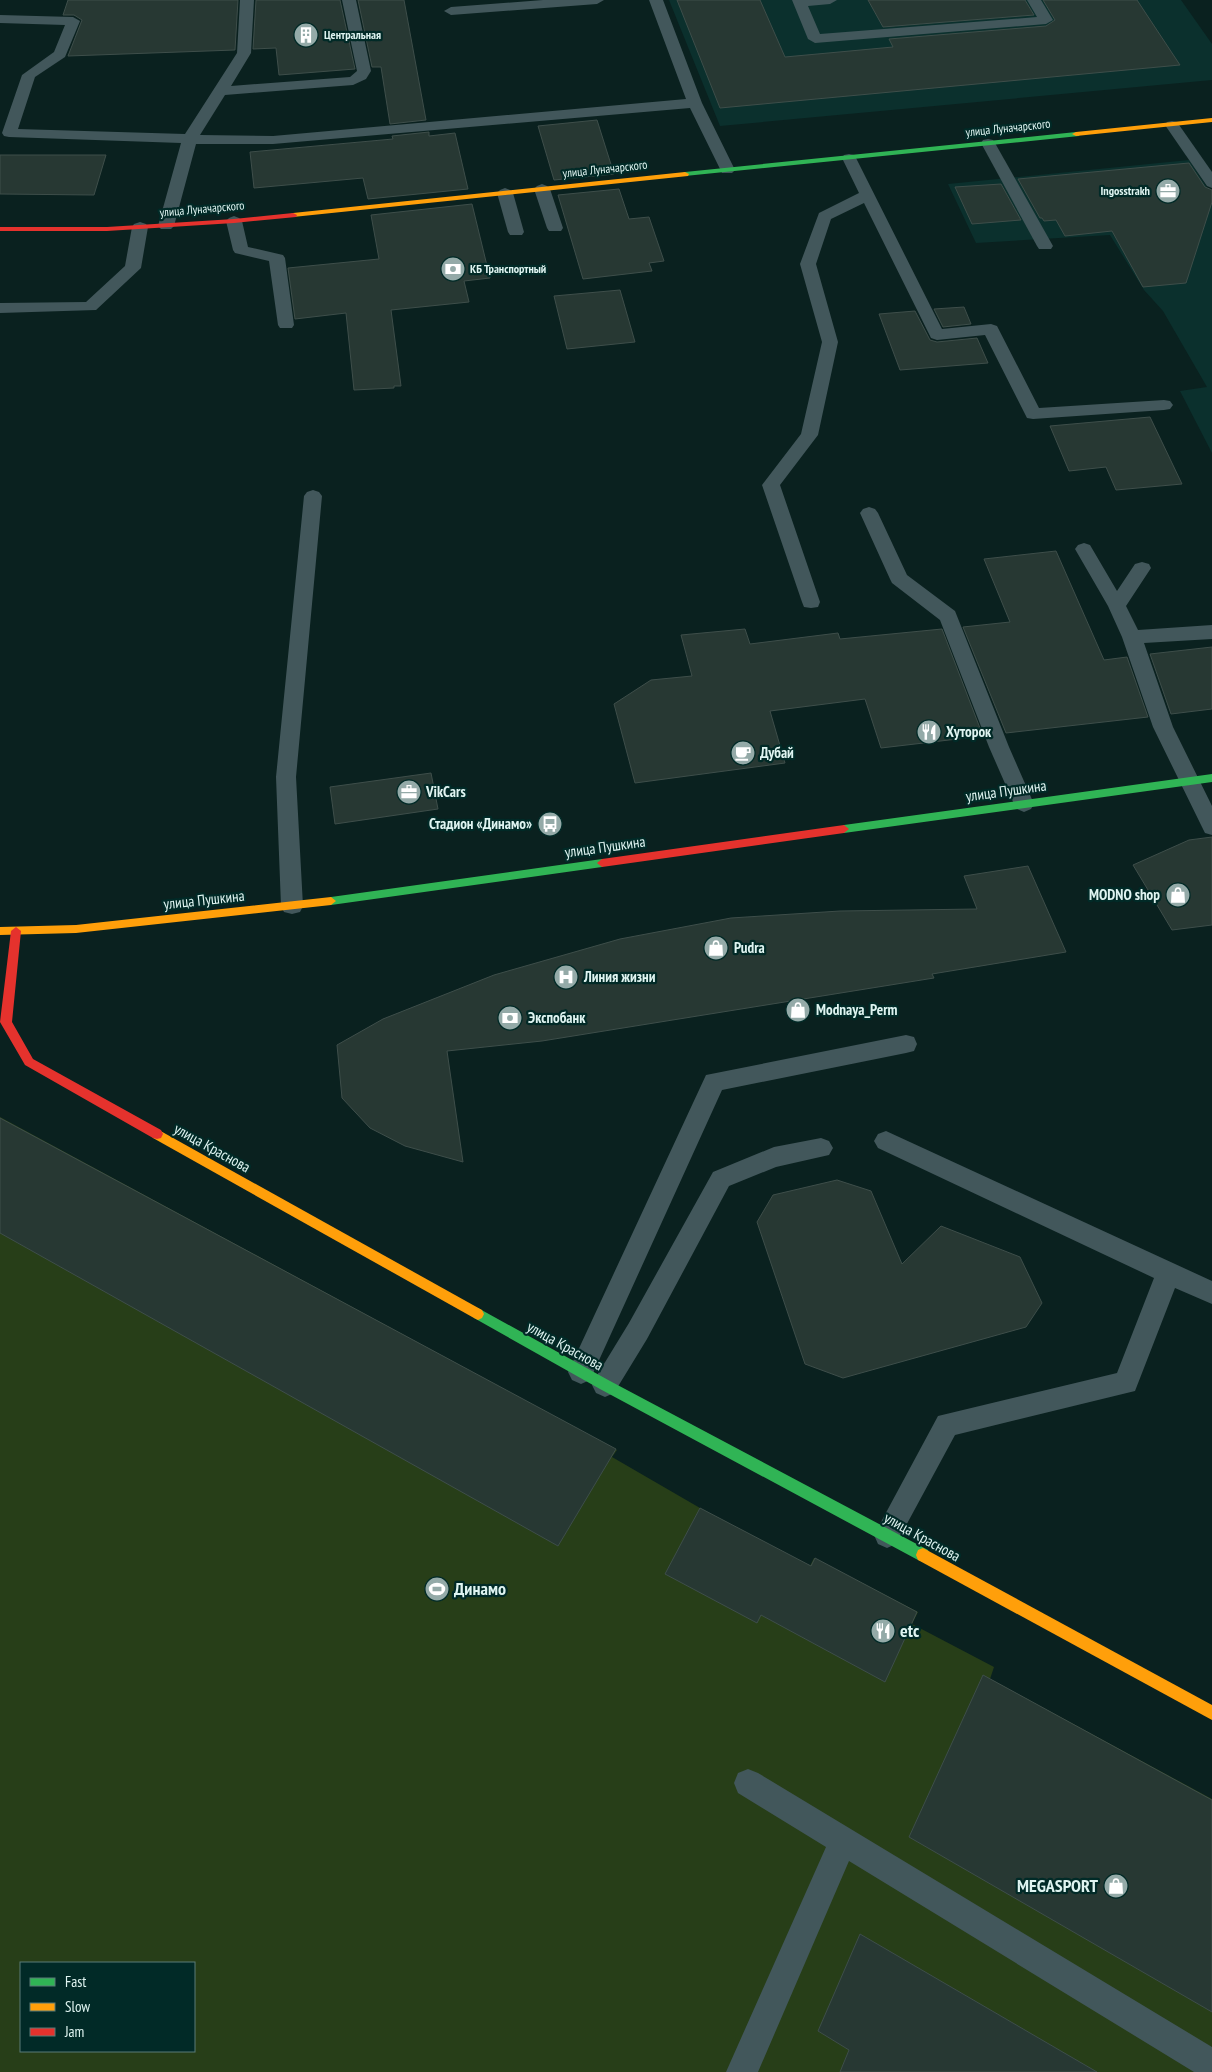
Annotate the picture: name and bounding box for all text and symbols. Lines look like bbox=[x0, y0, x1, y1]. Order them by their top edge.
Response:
building icon: Центральная bbox=[293, 22, 319, 48]
place label: Центральная bbox=[324, 27, 381, 42]
street label: улица Луначарского bbox=[965, 116, 1051, 139]
street label: улица Луначарского bbox=[562, 157, 648, 180]
office icon: Ingosstrakh bbox=[1155, 178, 1181, 204]
place label: Ingosstrakh bbox=[1100, 183, 1150, 198]
street label: улица Луначарского bbox=[159, 197, 245, 220]
bank icon: КБ Транспортный bbox=[440, 256, 466, 282]
place label: КБ Транспортный bbox=[470, 261, 546, 276]
restaurant icon: Хуторок bbox=[916, 719, 942, 745]
place label: Хуторок bbox=[946, 722, 992, 741]
cafe icon: Дубай bbox=[730, 740, 756, 766]
place label: Дубай bbox=[760, 743, 794, 762]
street label: улица Пушкина bbox=[964, 775, 1048, 806]
office icon: VikCars bbox=[396, 779, 422, 805]
place label: VikCars bbox=[425, 782, 466, 801]
bus stop icon: Стадион «Динамо» bbox=[537, 811, 563, 837]
place label: Стадион «Динамо» bbox=[429, 814, 532, 833]
street label: улица Пушкина bbox=[563, 831, 647, 862]
shop icon: MODNO shop bbox=[1165, 882, 1191, 908]
place label: MODNO shop bbox=[1089, 885, 1160, 904]
street label: улица Пушкина bbox=[163, 886, 245, 913]
shop icon: Pudra bbox=[703, 935, 729, 961]
place label: Pudra bbox=[734, 938, 765, 957]
hospital icon: Линия жизни bbox=[553, 964, 579, 990]
place label: Линия жизни bbox=[583, 967, 656, 986]
shop icon: Modnaya_Perm bbox=[785, 997, 811, 1023]
place label: Modnaya_Perm bbox=[816, 1000, 898, 1019]
bank icon: Экспобанк bbox=[497, 1005, 523, 1031]
place label: Экспобанк bbox=[528, 1008, 586, 1027]
street label: улица Краснова bbox=[171, 1119, 254, 1176]
street label: улица Краснова bbox=[524, 1317, 607, 1374]
street label: улица Краснова bbox=[881, 1508, 964, 1565]
sports icon: Динамо bbox=[424, 1576, 450, 1602]
place label: Динамо bbox=[454, 1577, 506, 1600]
restaurant icon: etc bbox=[870, 1618, 896, 1644]
place label: etc bbox=[900, 1619, 920, 1642]
shop icon: MEGASPORT bbox=[1103, 1873, 1129, 1899]
place label: MEGASPORT bbox=[1017, 1874, 1098, 1897]
legend bbox=[20, 1962, 195, 2052]
text: Fast bbox=[65, 1972, 86, 1991]
text: Slow bbox=[65, 1997, 90, 2016]
text: Jam bbox=[64, 2022, 84, 2041]

